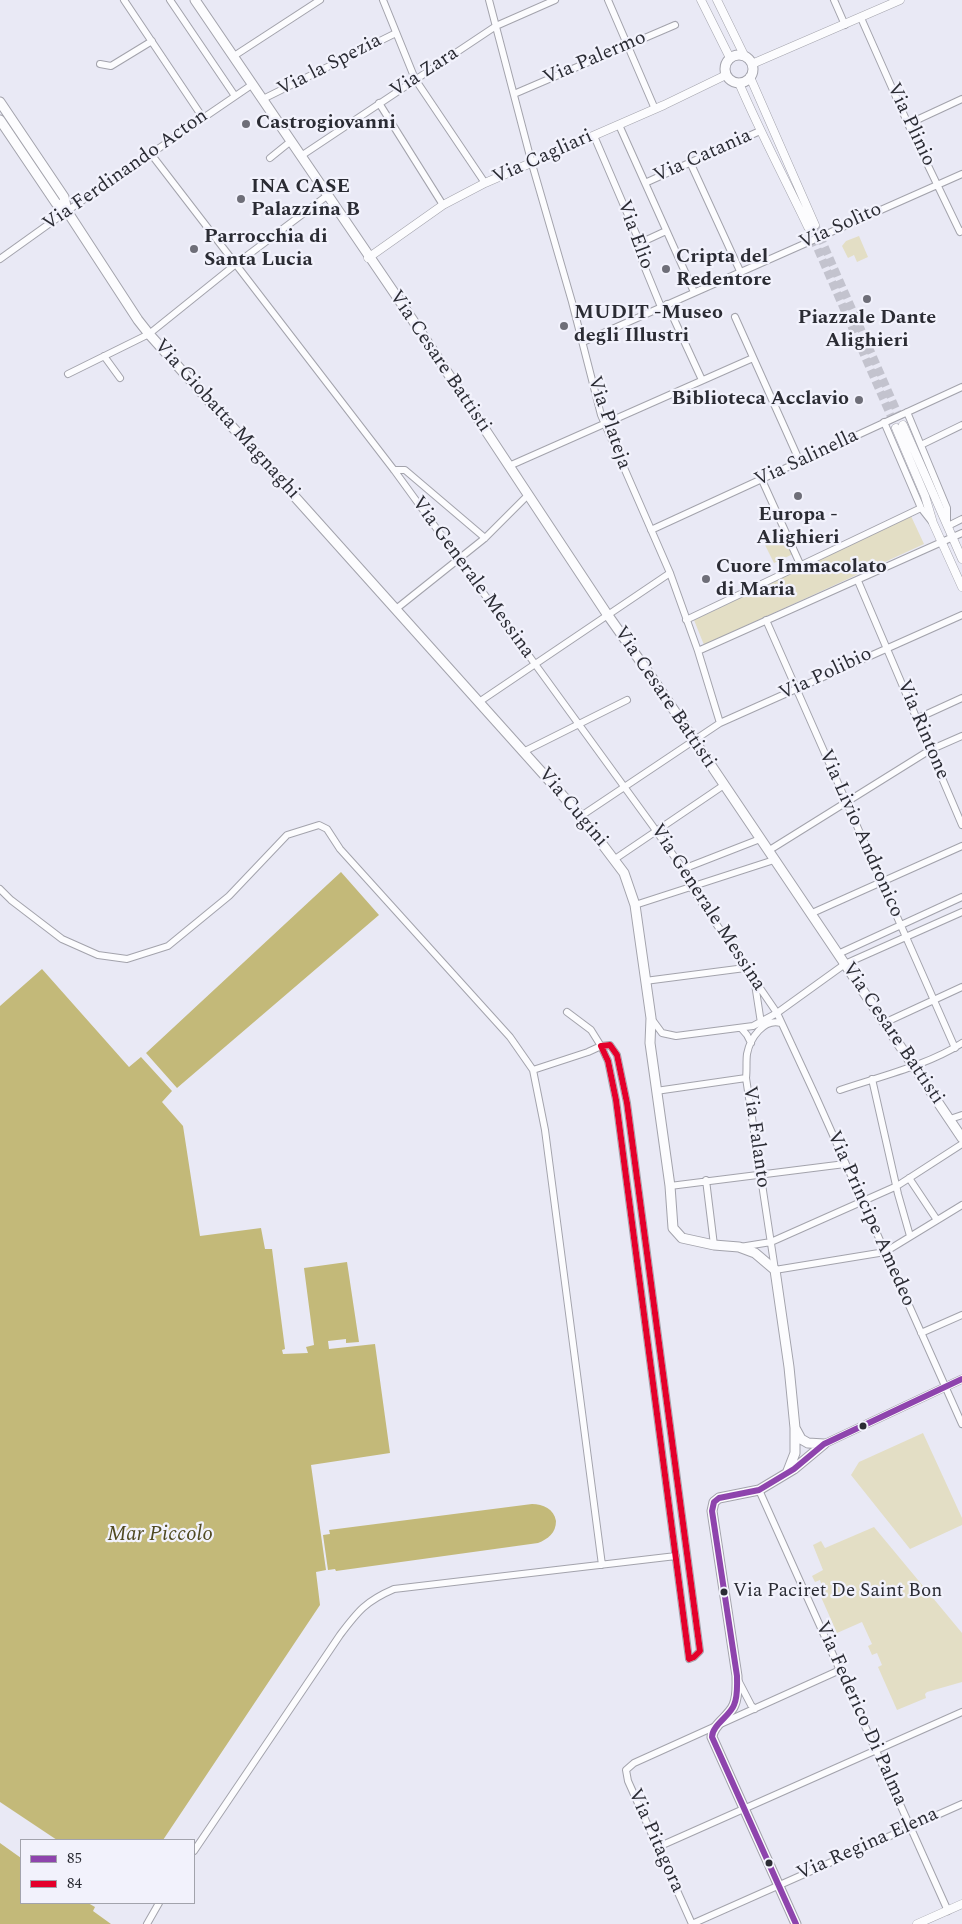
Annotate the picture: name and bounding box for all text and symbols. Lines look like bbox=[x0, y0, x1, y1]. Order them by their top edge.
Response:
street label: Via Palermo bbox=[540, 27, 650, 91]
street label: Via la Spezia bbox=[274, 29, 386, 103]
street label: Via Zara bbox=[386, 42, 464, 104]
street label: Via Plinio bbox=[880, 79, 940, 171]
street label: Via Ferdinando Acton bbox=[39, 105, 213, 237]
place label: Castrogiovanni bbox=[256, 112, 396, 136]
marker: Castrogiovanni bbox=[240, 118, 252, 130]
street label: Via Cagliari bbox=[489, 125, 597, 191]
street label: Via Catania bbox=[650, 125, 756, 189]
place label: INA CASE Palazzina B bbox=[251, 176, 360, 223]
marker: INA CASE Palazzina B bbox=[235, 193, 247, 205]
street label: Via Elio bbox=[610, 197, 658, 273]
street label: Via Solìto bbox=[796, 198, 886, 256]
place label: Parrocchia di Santa Lucia bbox=[204, 226, 328, 273]
marker: Parrocchia di Santa Lucia bbox=[188, 243, 200, 255]
place label: Cripta del Redentore bbox=[676, 246, 771, 293]
marker: Cripta del Redentore bbox=[660, 263, 672, 275]
street label: Via Cesare Battisti bbox=[383, 286, 495, 438]
marker: Piazzale Dante Alighieri bbox=[861, 293, 873, 305]
place label: MUDIT -Museo degli Illustri bbox=[574, 302, 723, 349]
place label: Piazzale Dante Alighieri bbox=[798, 307, 936, 354]
marker: MUDIT -Museo degli Illustri bbox=[558, 320, 570, 332]
street label: Via Giobatta Magnaghi bbox=[148, 335, 304, 505]
street label: Via Plateja bbox=[581, 373, 635, 473]
place label: Biblioteca Acclavio bbox=[671, 388, 849, 412]
marker: Biblioteca Acclavio bbox=[853, 394, 865, 406]
street label: Via Salinella bbox=[751, 425, 863, 493]
marker: Europa - Alighieri bbox=[792, 490, 804, 502]
street label: Via Generale Messina bbox=[405, 492, 539, 664]
place label: Europa - Alighieri bbox=[756, 504, 840, 551]
place label: Cuore Immacolato di Maria bbox=[716, 556, 887, 603]
marker: Cuore Immacolato di Maria bbox=[700, 573, 712, 585]
street label: Via Cesare Battisti bbox=[608, 622, 720, 774]
street label: Via Polibio bbox=[776, 643, 876, 707]
street label: Via Rintone bbox=[890, 676, 954, 784]
street label: Via Livio Andronico bbox=[812, 746, 908, 922]
street label: Via Cugini bbox=[532, 763, 612, 853]
street label: Via Generale Messina bbox=[644, 820, 770, 996]
street label: Via Cesare Battisti bbox=[836, 958, 948, 1110]
street label: Via Falanto bbox=[736, 1085, 774, 1189]
street label: Via Principe Amedeo bbox=[820, 1127, 920, 1311]
unlabelled marker bbox=[858, 1421, 868, 1431]
water label: Mar Piccolo bbox=[107, 1523, 213, 1549]
place label: Via Paciret De Saint Bon bbox=[733, 1581, 942, 1603]
marker: Via Paciret De Saint Bon bbox=[719, 1587, 729, 1597]
street label: Via Federico Di Palma bbox=[809, 1618, 911, 1810]
street label: Via Pitagora bbox=[621, 1785, 689, 1897]
street label: Via Regina Elena bbox=[794, 1803, 942, 1887]
legend bbox=[20, 1839, 195, 1904]
text: 85 bbox=[67, 1847, 82, 1870]
unlabelled marker bbox=[764, 1858, 774, 1868]
text: 84 bbox=[67, 1872, 82, 1895]

